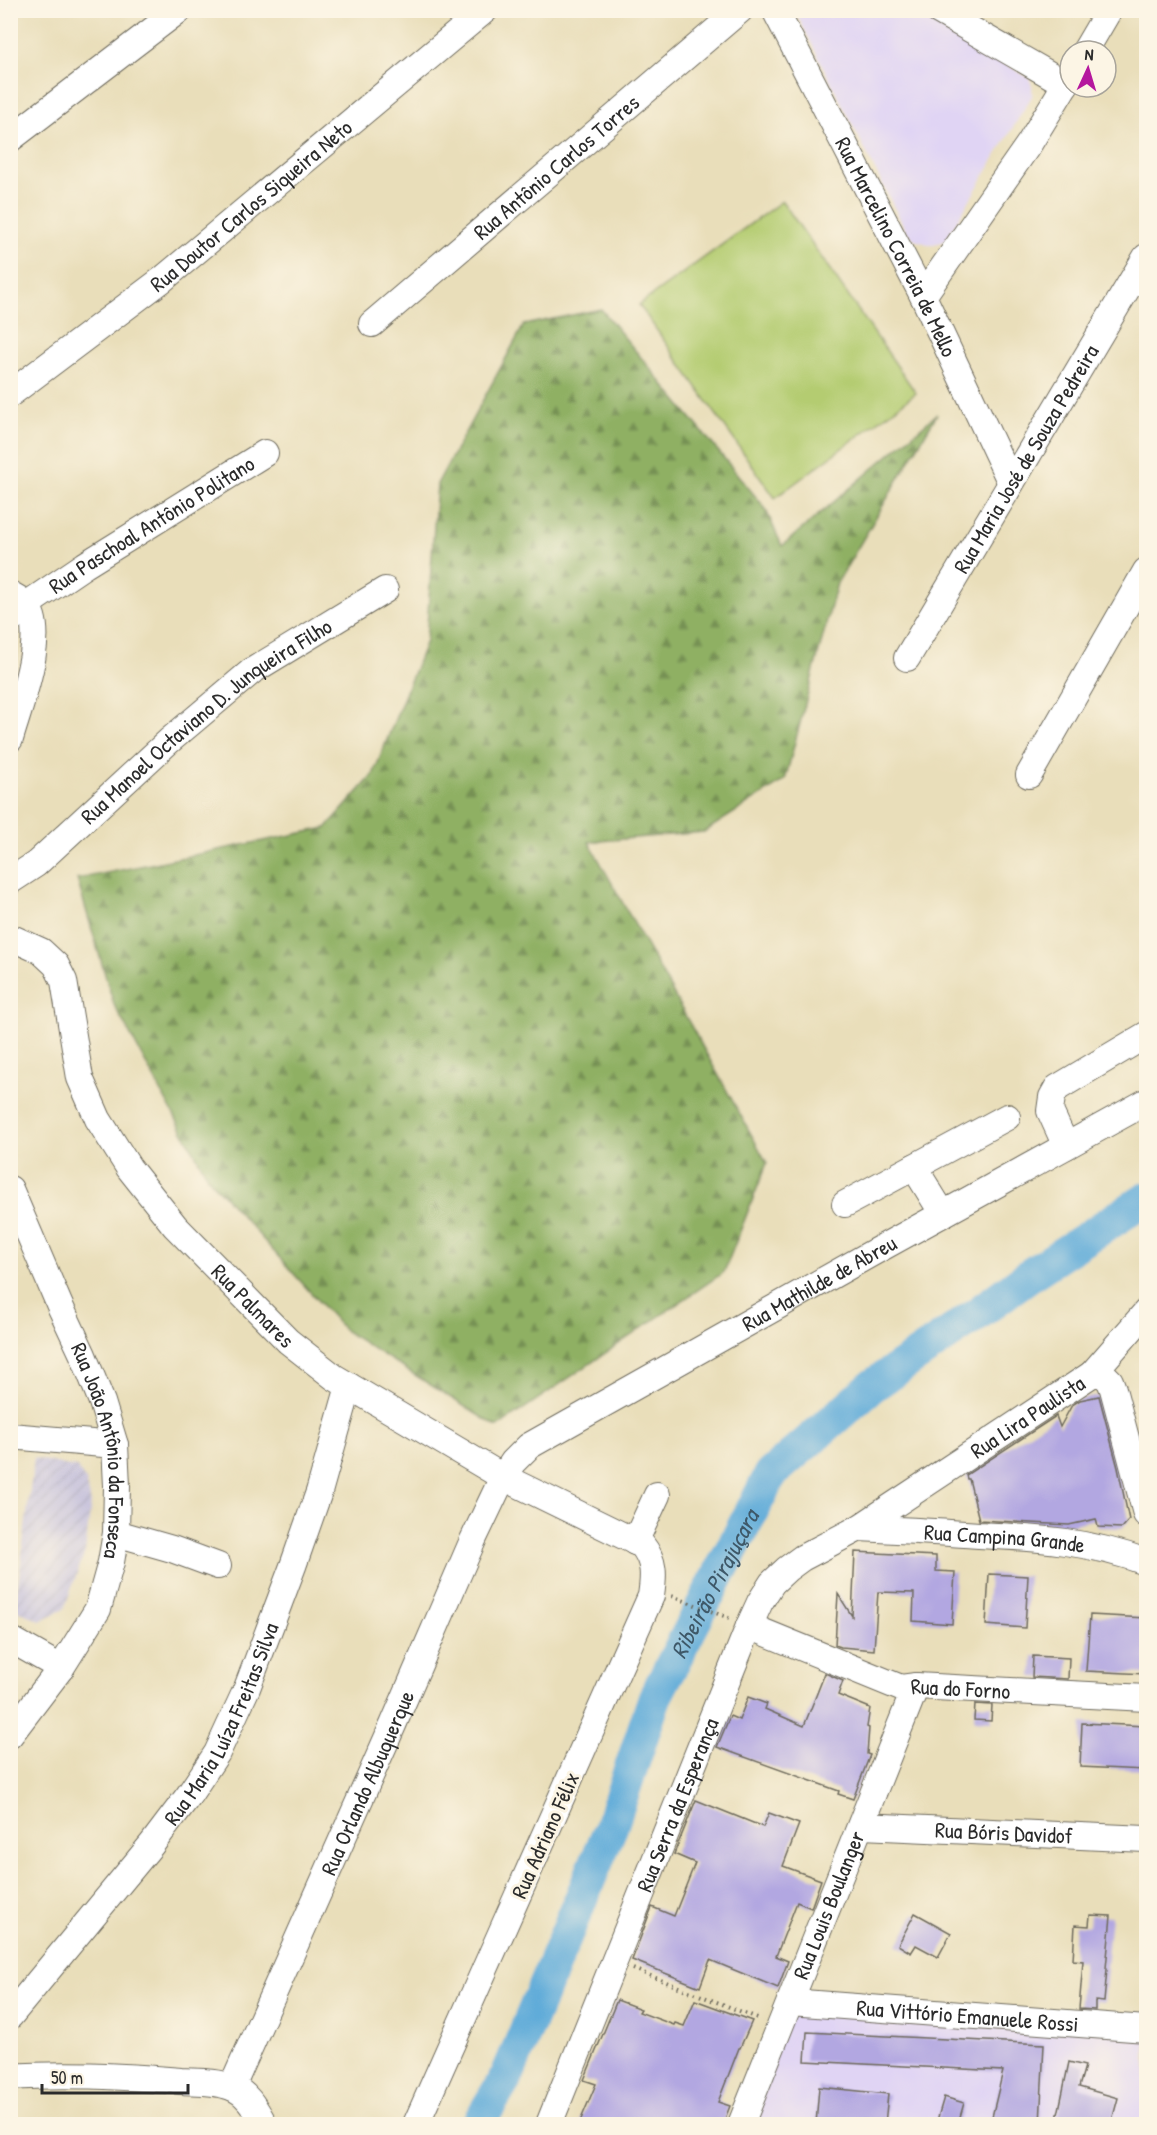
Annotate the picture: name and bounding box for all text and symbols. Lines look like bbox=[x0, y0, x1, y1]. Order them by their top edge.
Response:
north arrow bbox=[1058, 39, 1118, 99]
text: N bbox=[1084, 43, 1095, 65]
street label: Rua Antônio Carlos Torres bbox=[467, 88, 645, 246]
street label: Rua Doutor Carlos Siqueira Neto bbox=[144, 112, 358, 299]
street label: Rua Marcelino Correia de Mello bbox=[828, 132, 964, 362]
street label: Rua Maria José de Souza Pedreira bbox=[946, 339, 1106, 579]
street label: Rua Paschoal Antônio Politano bbox=[43, 448, 260, 600]
street label: Rua Manoel Octaviano D. Junqueira Filho bbox=[74, 611, 337, 831]
street label: Rua Mathilde de Abreu bbox=[737, 1228, 902, 1338]
street label: Rua Palmares bbox=[205, 1257, 301, 1354]
street label: Rua João Antônio da Fonseca bbox=[64, 1337, 132, 1561]
street label: Rua Lira Paulista bbox=[964, 1368, 1091, 1465]
water label: Ribeirão Pirajuçara bbox=[662, 1501, 767, 1663]
street label: Rua Campina Grande bbox=[923, 1516, 1088, 1560]
street label: Rua Maria Luíza Freitas Silva bbox=[157, 1618, 285, 1831]
street label: Rua do Forno bbox=[909, 1670, 1011, 1706]
street label: Rua Orlando Albuquerque bbox=[313, 1686, 421, 1880]
street label: Rua Serra da Esperança bbox=[629, 1713, 726, 1896]
street label: Rua Adriano Félix bbox=[504, 1767, 586, 1903]
street label: Rua Bóris Davidof bbox=[934, 1814, 1073, 1851]
street label: Rua Louis Boulanger bbox=[785, 1826, 872, 1983]
street label: Rua Vittório Emanuele Rossi bbox=[855, 1992, 1080, 2039]
scale bar bbox=[42, 2057, 188, 2095]
text: 50 m bbox=[51, 2065, 83, 2090]

